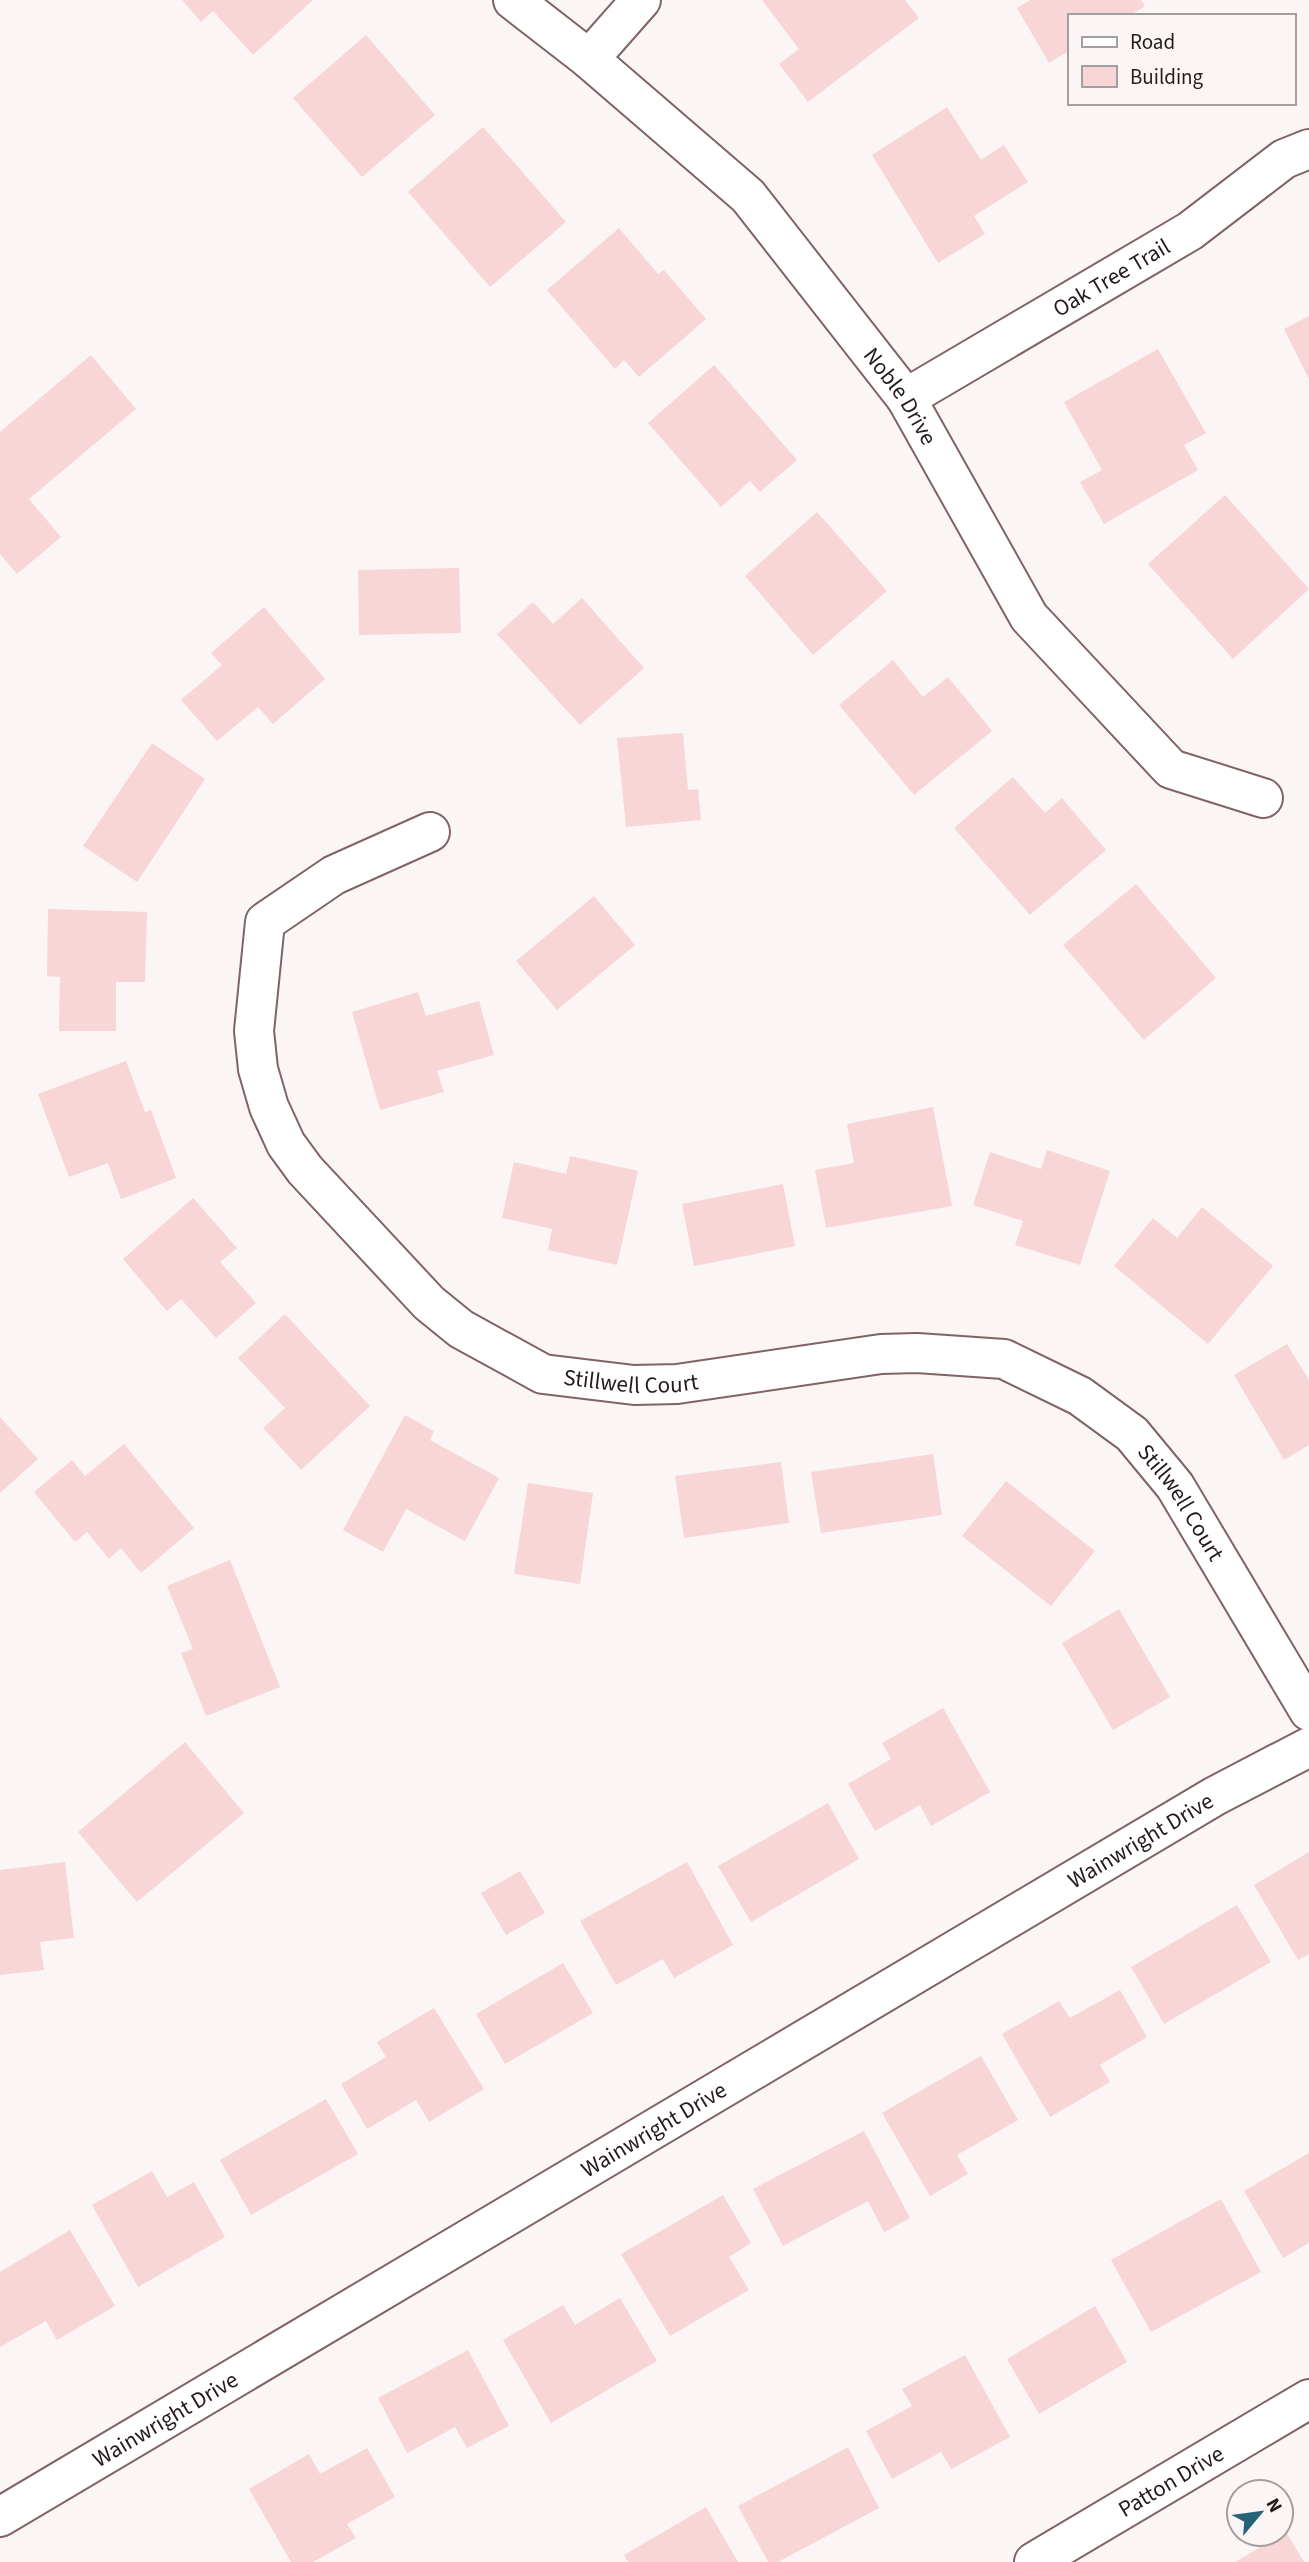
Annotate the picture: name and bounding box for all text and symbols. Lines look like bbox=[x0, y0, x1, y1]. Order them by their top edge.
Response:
legend bbox=[1068, 14, 1295, 105]
text: Road bbox=[1130, 27, 1175, 57]
text: Building bbox=[1130, 62, 1204, 92]
street label: Oak Tree Trail bbox=[1046, 230, 1176, 325]
street label: Noble Drive bbox=[855, 340, 945, 451]
street label: Stillwell Court bbox=[562, 1361, 701, 1402]
street label: Stillwell Court bbox=[1130, 1437, 1232, 1567]
street label: Wainwright Drive bbox=[1062, 1785, 1220, 1897]
street label: Wainwright Drive bbox=[575, 2074, 733, 2186]
street label: Wainwright Drive bbox=[86, 2363, 244, 2476]
street label: Patton Drive bbox=[1112, 2437, 1230, 2526]
north arrow bbox=[1225, 2478, 1295, 2548]
text: N bbox=[1259, 2493, 1288, 2518]

